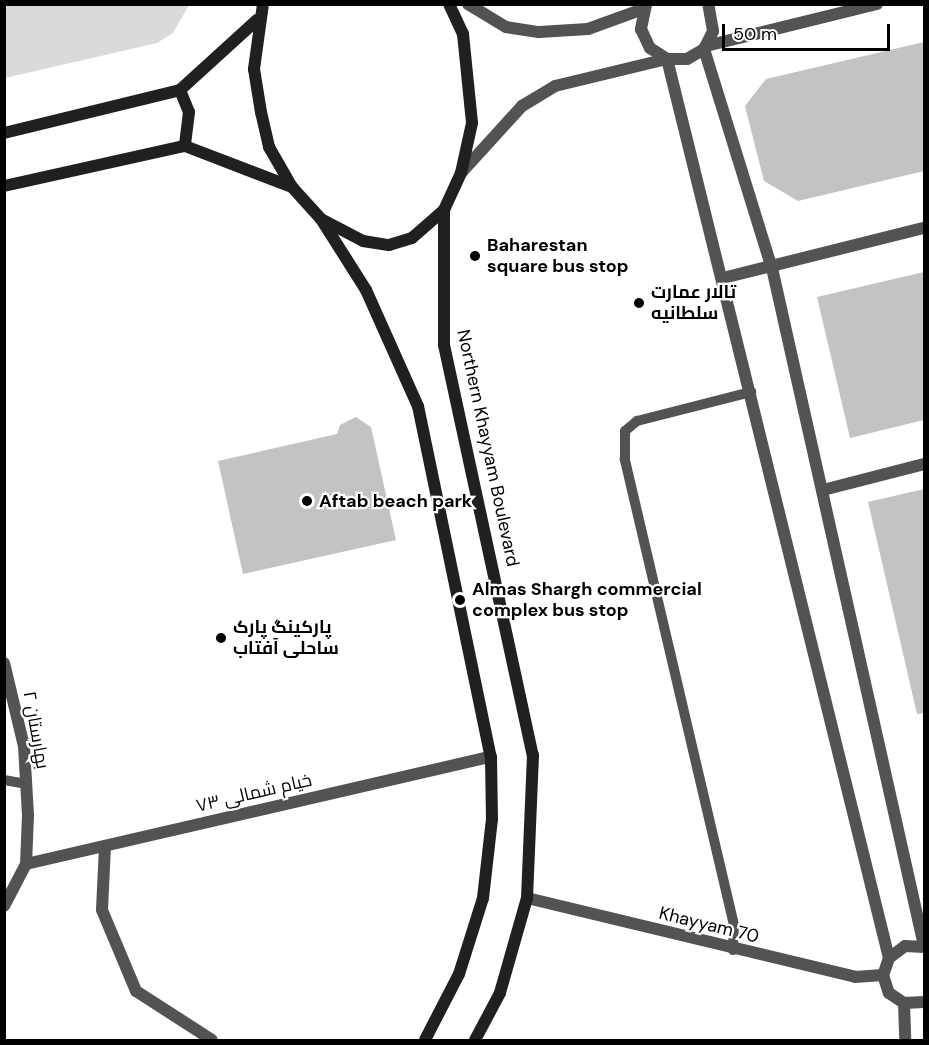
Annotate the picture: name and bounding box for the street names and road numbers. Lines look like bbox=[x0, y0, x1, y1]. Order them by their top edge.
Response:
street label: Northern Khayyam Boulevard bbox=[452, 327, 524, 569]
street label: بهارستان ۲ bbox=[19, 689, 53, 771]
street label: خیام شمالی ۷۳ bbox=[194, 769, 314, 817]
street label: Khayyam 70 bbox=[657, 902, 761, 948]

